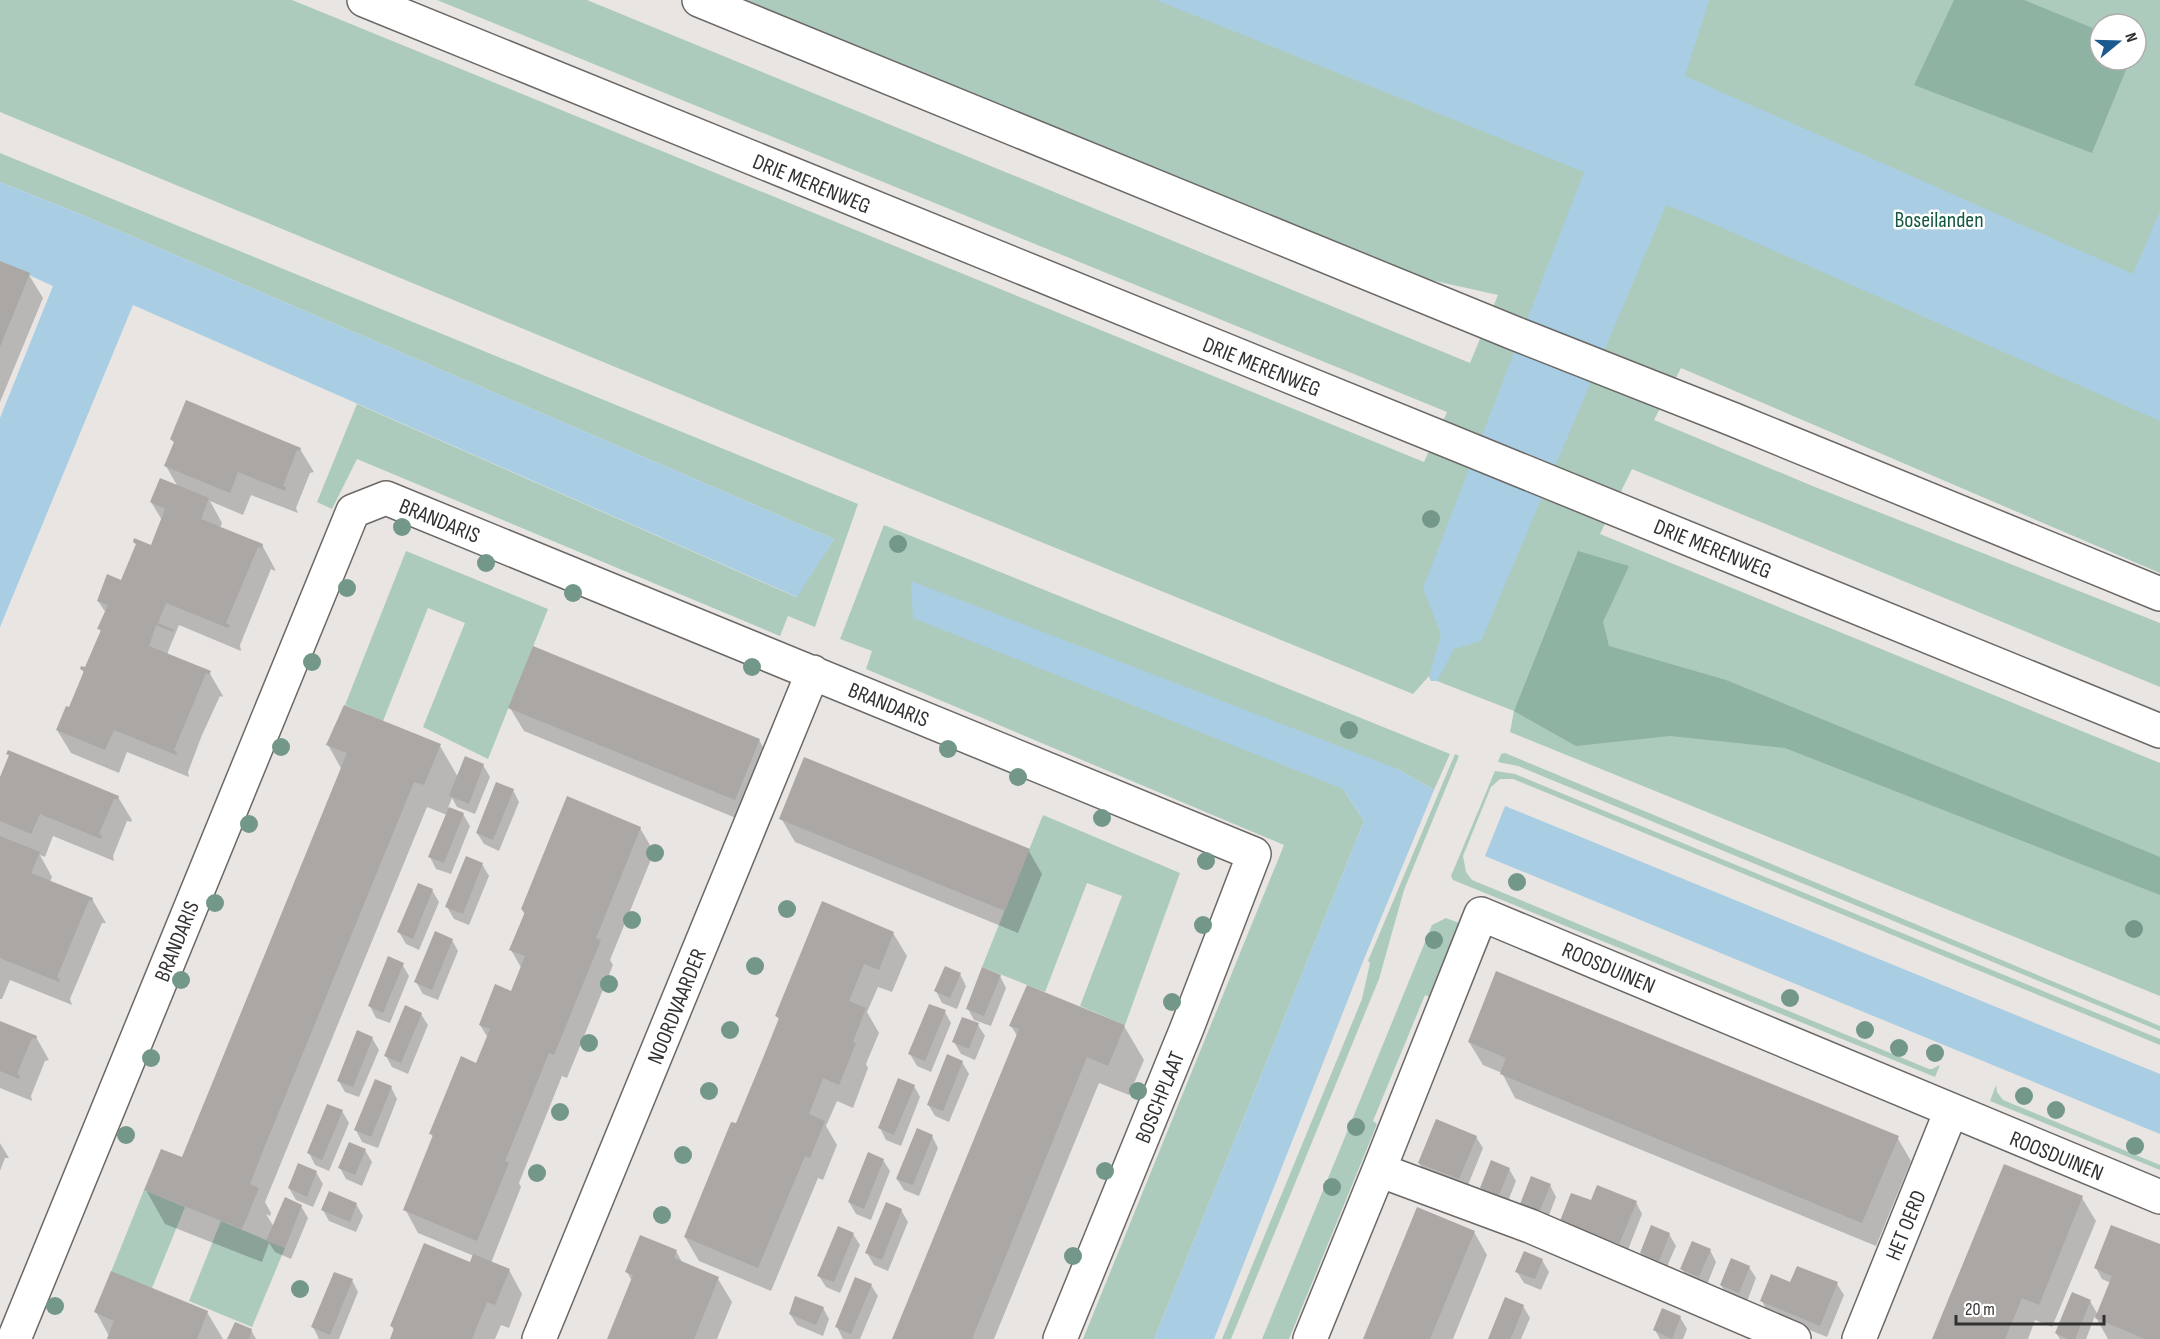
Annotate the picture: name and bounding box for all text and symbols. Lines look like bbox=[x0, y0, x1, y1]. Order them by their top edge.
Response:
north arrow bbox=[2088, 12, 2148, 72]
text: N bbox=[2120, 30, 2141, 45]
street label: DRIE MERENWEG bbox=[749, 149, 874, 220]
park label: Boseilanden bbox=[1894, 207, 1984, 234]
street label: DRIE MERENWEG bbox=[1199, 332, 1324, 403]
street label: BRANDARIS bbox=[395, 493, 484, 550]
street label: DRIE MERENWEG bbox=[1650, 514, 1775, 585]
street label: BRANDARIS bbox=[844, 677, 933, 734]
street label: BRANDARIS bbox=[149, 897, 206, 986]
street label: ROOSDUINEN bbox=[1558, 937, 1659, 1000]
street label: NOORDVAARDER bbox=[642, 945, 713, 1068]
street label: BOSCHPLAAT bbox=[1130, 1048, 1191, 1147]
street label: ROOSDUINEN bbox=[2006, 1125, 2107, 1187]
street label: HET OERD bbox=[1880, 1186, 1933, 1265]
scale bar bbox=[1956, 1288, 2104, 1326]
text: 20 m bbox=[1965, 1299, 1995, 1320]

